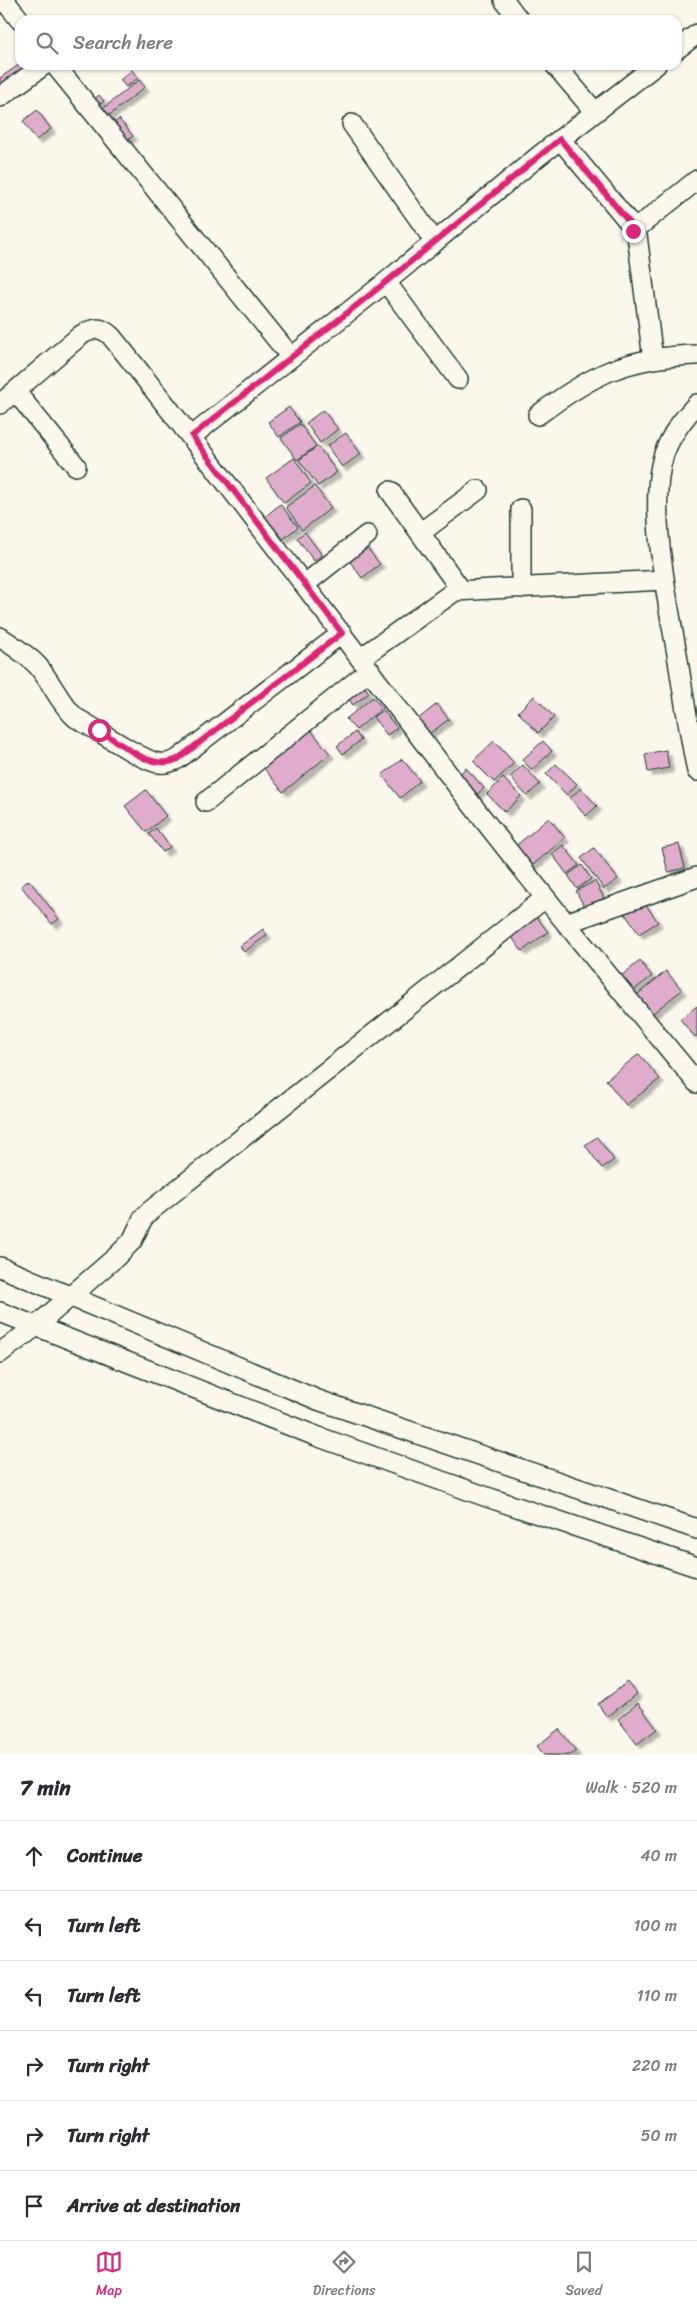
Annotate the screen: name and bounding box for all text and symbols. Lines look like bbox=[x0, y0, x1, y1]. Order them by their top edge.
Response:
search box bbox=[15, 15, 682, 70]
text: Search here bbox=[73, 26, 173, 59]
icon: search bbox=[33, 29, 61, 57]
route end bbox=[622, 220, 645, 243]
route start bbox=[88, 719, 111, 742]
text: 7 min bbox=[20, 1769, 71, 1807]
text: Walk · 520 m bbox=[585, 1773, 677, 1802]
text: Continue bbox=[67, 1839, 143, 1872]
text: 40 m bbox=[640, 1841, 677, 1870]
icon: ahead bbox=[20, 1842, 48, 1870]
text: Turn left bbox=[67, 1909, 140, 1942]
text: 100 m bbox=[633, 1911, 677, 1940]
icon: left bbox=[20, 1912, 48, 1940]
text: Turn left bbox=[67, 1979, 140, 2012]
text: 110 m bbox=[637, 1981, 677, 2010]
icon: left bbox=[20, 1982, 48, 2010]
text: Turn right bbox=[67, 2049, 149, 2082]
text: 220 m bbox=[632, 2051, 677, 2080]
icon: right bbox=[20, 2052, 48, 2080]
text: Turn right bbox=[67, 2119, 149, 2152]
text: 50 m bbox=[641, 2121, 677, 2150]
icon: right bbox=[20, 2122, 48, 2150]
text: Arrive at destination bbox=[67, 2189, 240, 2222]
icon: arrive bbox=[20, 2192, 48, 2220]
tab: Map bbox=[95, 2248, 123, 2303]
tab: Directions bbox=[313, 2248, 375, 2303]
tab: Saved bbox=[565, 2248, 602, 2303]

